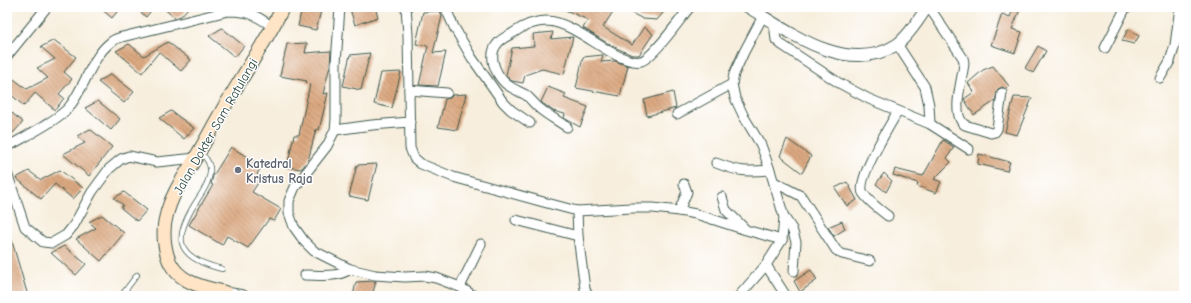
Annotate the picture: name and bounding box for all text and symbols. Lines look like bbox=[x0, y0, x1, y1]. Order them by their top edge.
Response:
street label: Jalan Dokter Sam Ratulangi bbox=[170, 56, 261, 197]
place label: Katedral Kristus Raja bbox=[246, 156, 313, 186]
marker: Katedral Kristus Raja bbox=[233, 165, 243, 175]

